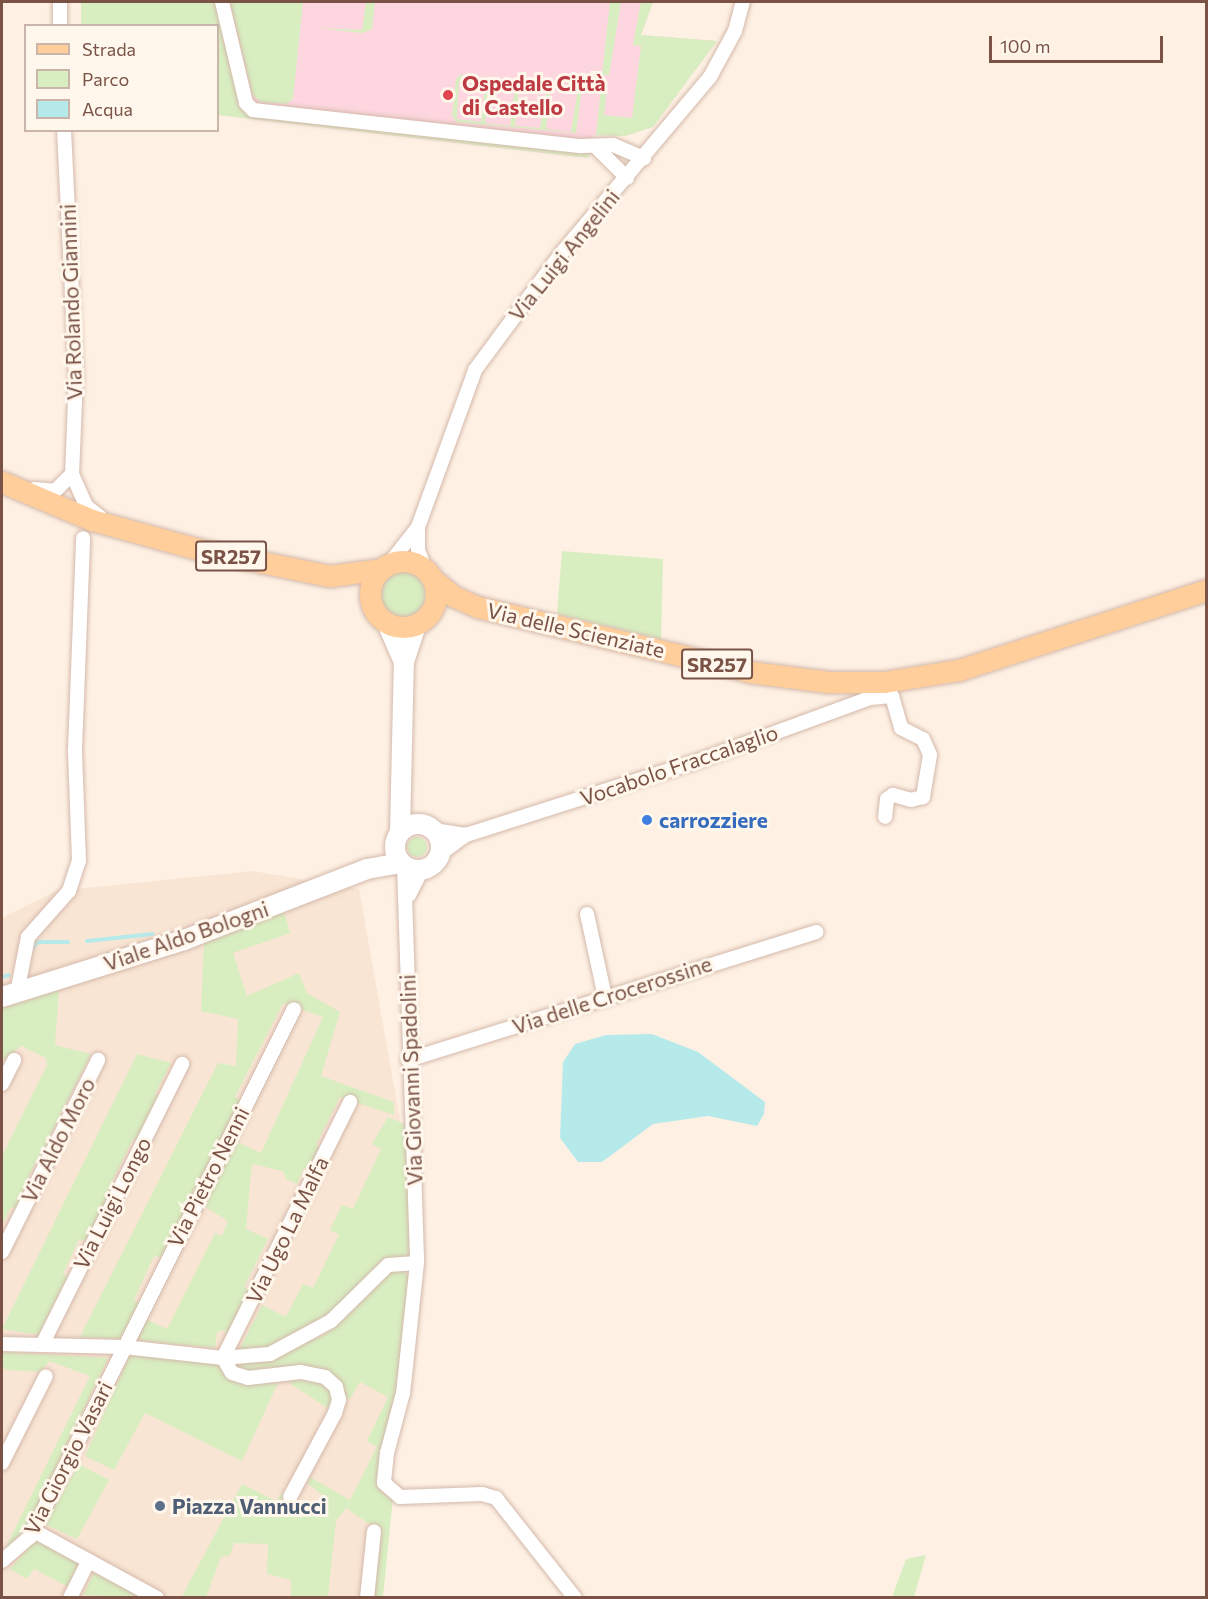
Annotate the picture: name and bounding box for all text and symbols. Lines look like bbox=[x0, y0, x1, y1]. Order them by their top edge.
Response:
legend bbox=[24, 24, 219, 132]
scale bar bbox=[992, 24, 1166, 62]
text: 100 m bbox=[1000, 35, 1050, 57]
text: Strada bbox=[82, 38, 136, 60]
text: Parco bbox=[82, 68, 129, 90]
place label: Ospedale Città di Castello bbox=[462, 70, 605, 120]
marker: Ospedale Città di Castello bbox=[439, 86, 457, 104]
text: Acqua bbox=[82, 98, 133, 120]
street label: Via Luigi Angelini bbox=[503, 184, 625, 326]
street label: Via Rolando Giannini bbox=[55, 203, 87, 401]
road number: SR257 bbox=[195, 539, 267, 573]
street label: Via delle Scienziate bbox=[485, 597, 667, 663]
road number: SR257 bbox=[681, 647, 753, 681]
street label: Vocabolo Fraccalaglio bbox=[577, 719, 781, 811]
place label: carrozziere bbox=[659, 807, 768, 833]
marker: carrozziere bbox=[640, 813, 654, 827]
street label: Viale Aldo Bologni bbox=[100, 896, 272, 976]
street label: Via delle Crocerossine bbox=[509, 951, 715, 1039]
street label: Via Giovanni Spadolini bbox=[395, 974, 427, 1186]
street label: Via Aldo Moro bbox=[16, 1073, 100, 1207]
street label: Via Pietro Nenni bbox=[162, 1103, 254, 1251]
street label: Via Luigi Longo bbox=[68, 1133, 156, 1273]
street label: Via Ugo La Malfa bbox=[241, 1152, 333, 1308]
street label: Via Giorgio Vasari bbox=[19, 1377, 117, 1539]
place label: Piazza Vannucci bbox=[172, 1493, 327, 1519]
marker: Piazza Vannucci bbox=[153, 1499, 167, 1513]

